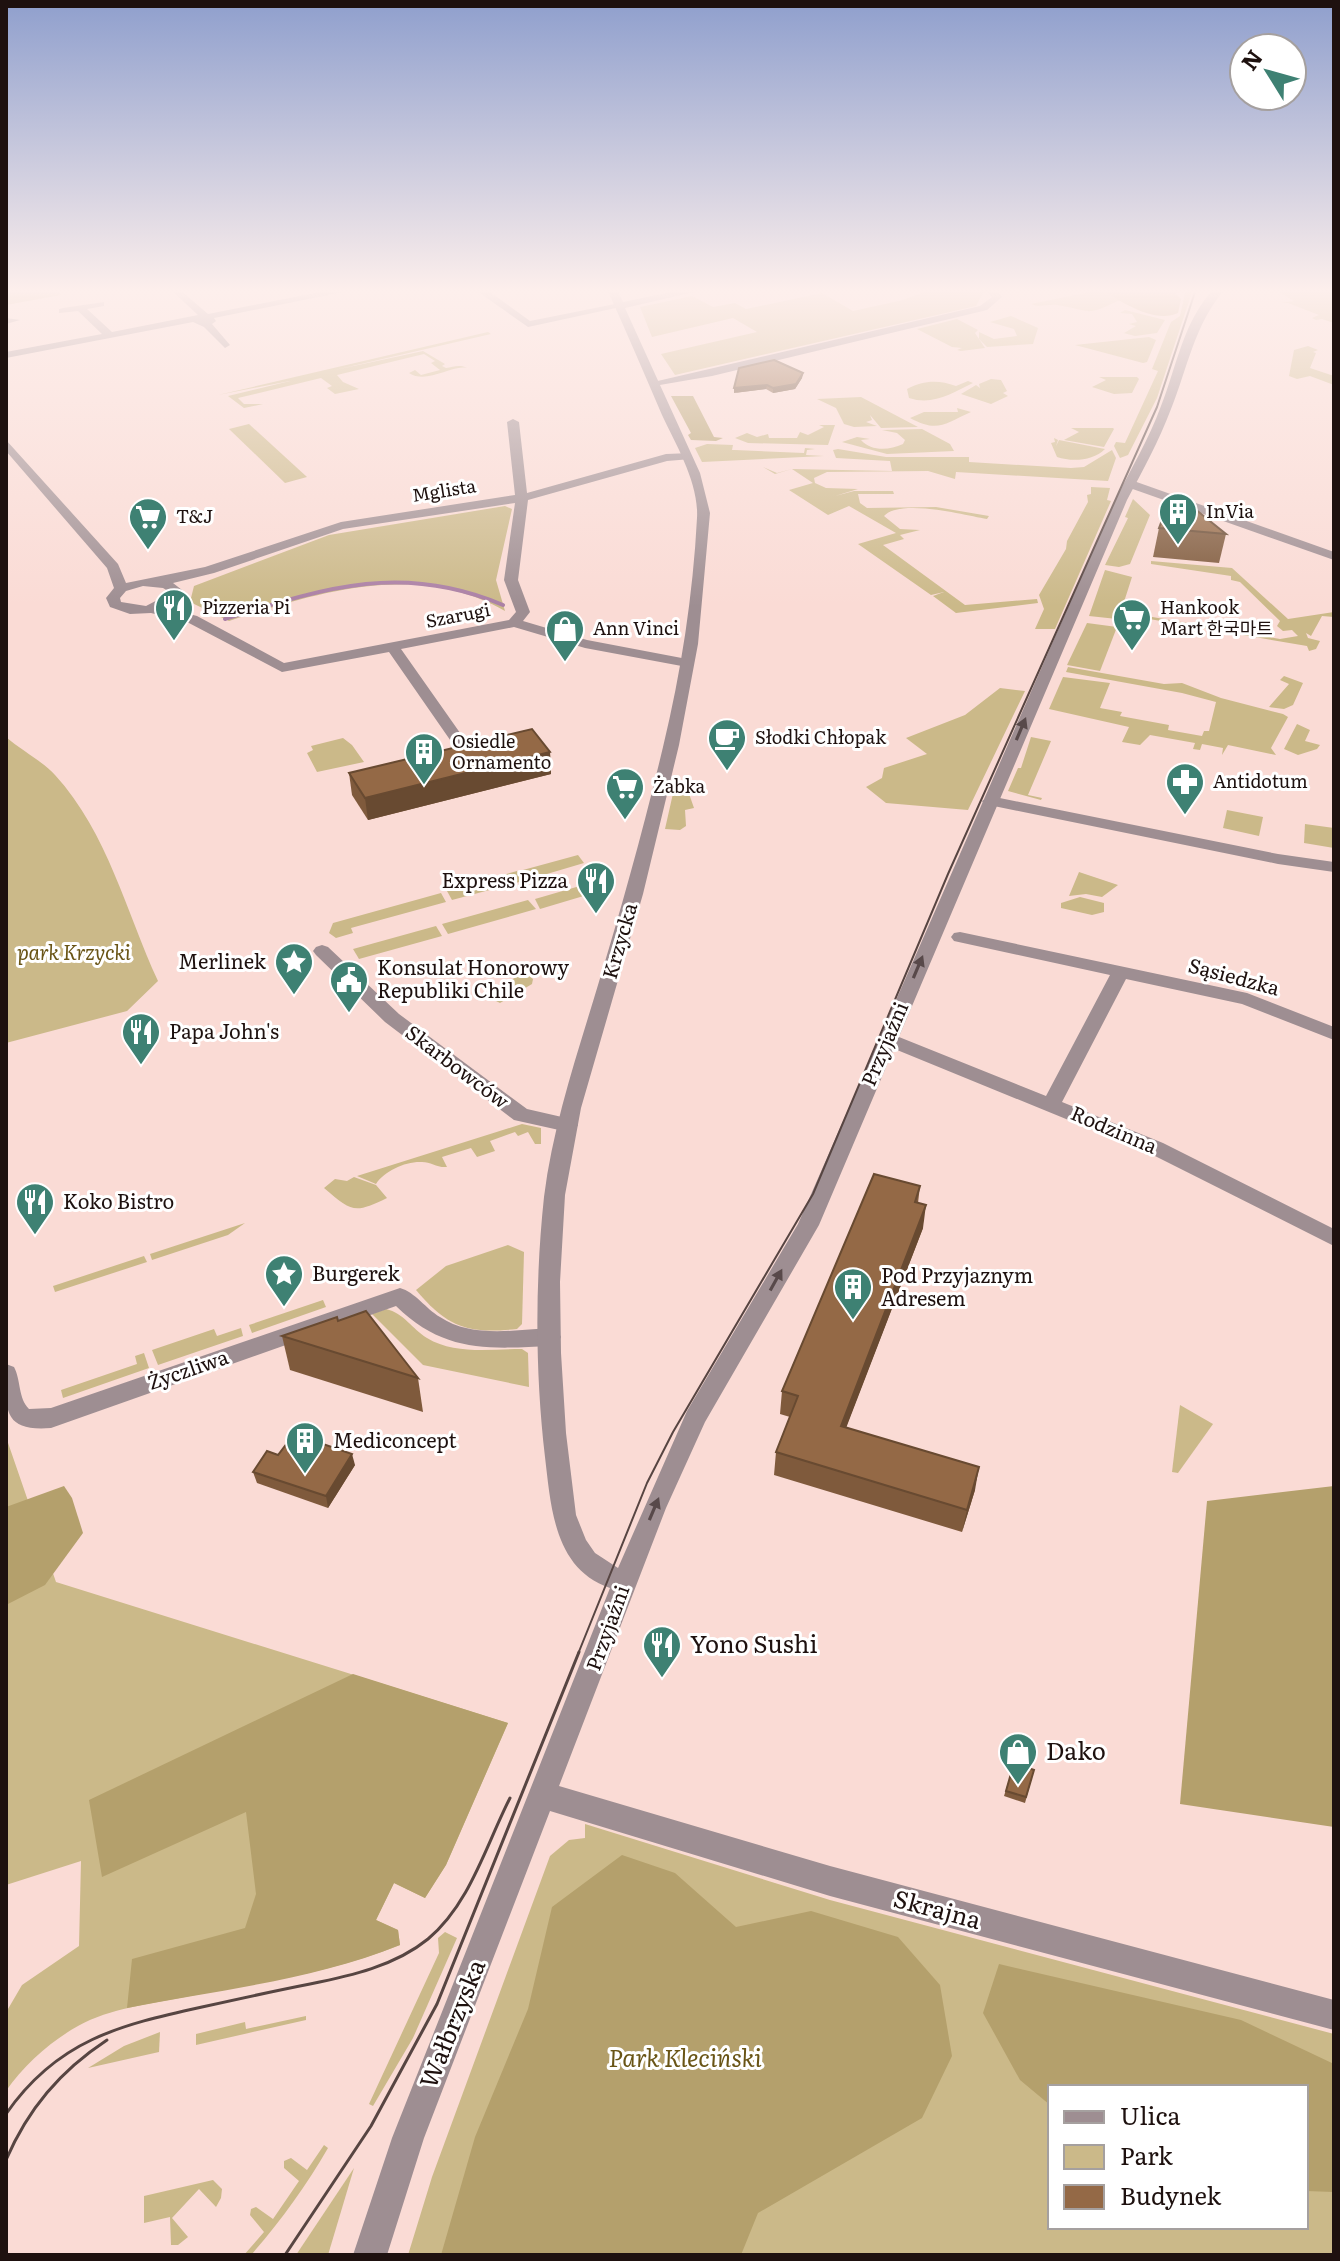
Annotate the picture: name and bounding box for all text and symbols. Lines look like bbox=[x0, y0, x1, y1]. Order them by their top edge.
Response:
north arrow bbox=[1228, 32, 1308, 112]
text: N bbox=[1232, 42, 1270, 76]
street label: Mglista bbox=[410, 471, 478, 508]
building icon: InVia bbox=[1157, 491, 1199, 546]
supermarket icon: T&J bbox=[127, 496, 169, 551]
place label: InVia bbox=[1206, 497, 1254, 524]
place label: T&J bbox=[176, 502, 213, 529]
restaurant icon: Pizzeria Pi bbox=[153, 587, 195, 642]
place label: Pizzeria Pi bbox=[202, 593, 290, 620]
place label: Hankook Mart 한국마트 bbox=[1160, 593, 1273, 641]
street label: Szarugi bbox=[423, 595, 492, 634]
supermarket icon: Hankook Mart 한국마트 bbox=[1111, 597, 1153, 652]
shop icon: Ann Vinci bbox=[544, 608, 586, 663]
place label: Ann Vinci bbox=[593, 614, 679, 641]
cafe icon: Słodki Chłopak bbox=[706, 717, 748, 772]
one-way arrow bbox=[1015, 717, 1028, 741]
place label: Słodki Chłopak bbox=[755, 723, 887, 750]
place label: Osiedle Ornamento bbox=[452, 727, 551, 775]
building icon: Osiedle Ornamento bbox=[403, 731, 445, 786]
pharmacy icon: Antidotum bbox=[1164, 761, 1206, 816]
supermarket icon: Żabka bbox=[604, 766, 646, 821]
place label: Antidotum bbox=[1213, 767, 1308, 794]
place label: Żabka bbox=[653, 772, 706, 799]
restaurant icon: Express Pizza bbox=[575, 860, 617, 915]
place label: Express Pizza bbox=[441, 864, 568, 894]
street label: Krzycka bbox=[593, 899, 643, 982]
park label: park Krzycki bbox=[17, 936, 131, 966]
place icon: Merlinek bbox=[273, 941, 315, 996]
place label: Merlinek bbox=[178, 945, 267, 975]
street label: Sąsiedzka bbox=[1186, 948, 1284, 1002]
place label: Konsulat Honorowy Republiki Chile bbox=[377, 951, 570, 1004]
one-way arrow bbox=[911, 955, 924, 979]
public building icon: Konsulat Honorowy Republiki Chile bbox=[328, 959, 370, 1014]
street label: Przyjaźni bbox=[852, 996, 914, 1090]
restaurant icon: Papa John's bbox=[120, 1011, 162, 1066]
place label: Papa John's bbox=[169, 1015, 279, 1045]
street label: Skarbowców bbox=[400, 1016, 517, 1115]
street label: Rodzinna bbox=[1067, 1097, 1163, 1160]
restaurant icon: Koko Bistro bbox=[14, 1181, 56, 1236]
place label: Koko Bistro bbox=[63, 1185, 174, 1215]
place icon: Burgerek bbox=[263, 1253, 305, 1308]
place label: Burgerek bbox=[312, 1257, 401, 1287]
place label: Pod Przyjaznym Adresem bbox=[881, 1259, 1033, 1312]
building icon: Pod Przyjaznym Adresem bbox=[832, 1266, 874, 1321]
one-way arrow bbox=[770, 1269, 783, 1292]
street label: Życzliwa bbox=[143, 1340, 232, 1396]
building icon: Mediconcept bbox=[284, 1420, 326, 1475]
place label: Mediconcept bbox=[333, 1424, 457, 1454]
one-way arrow bbox=[648, 1497, 661, 1521]
street label: Przyjaźni bbox=[577, 1580, 636, 1674]
restaurant icon: Yono Sushi bbox=[641, 1624, 683, 1679]
place label: Yono Sushi bbox=[690, 1625, 817, 1660]
shop icon: Dako bbox=[997, 1731, 1039, 1786]
place label: Dako bbox=[1046, 1732, 1106, 1767]
street label: Skrajna bbox=[890, 1879, 985, 1936]
street label: Wałbrzyska bbox=[409, 1953, 492, 2093]
park label: Park Kleciński bbox=[608, 2039, 762, 2074]
legend bbox=[1048, 2085, 1308, 2229]
text: Ulica bbox=[1120, 2097, 1180, 2132]
text: Park bbox=[1120, 2137, 1173, 2172]
text: Budynek bbox=[1120, 2177, 1222, 2212]

